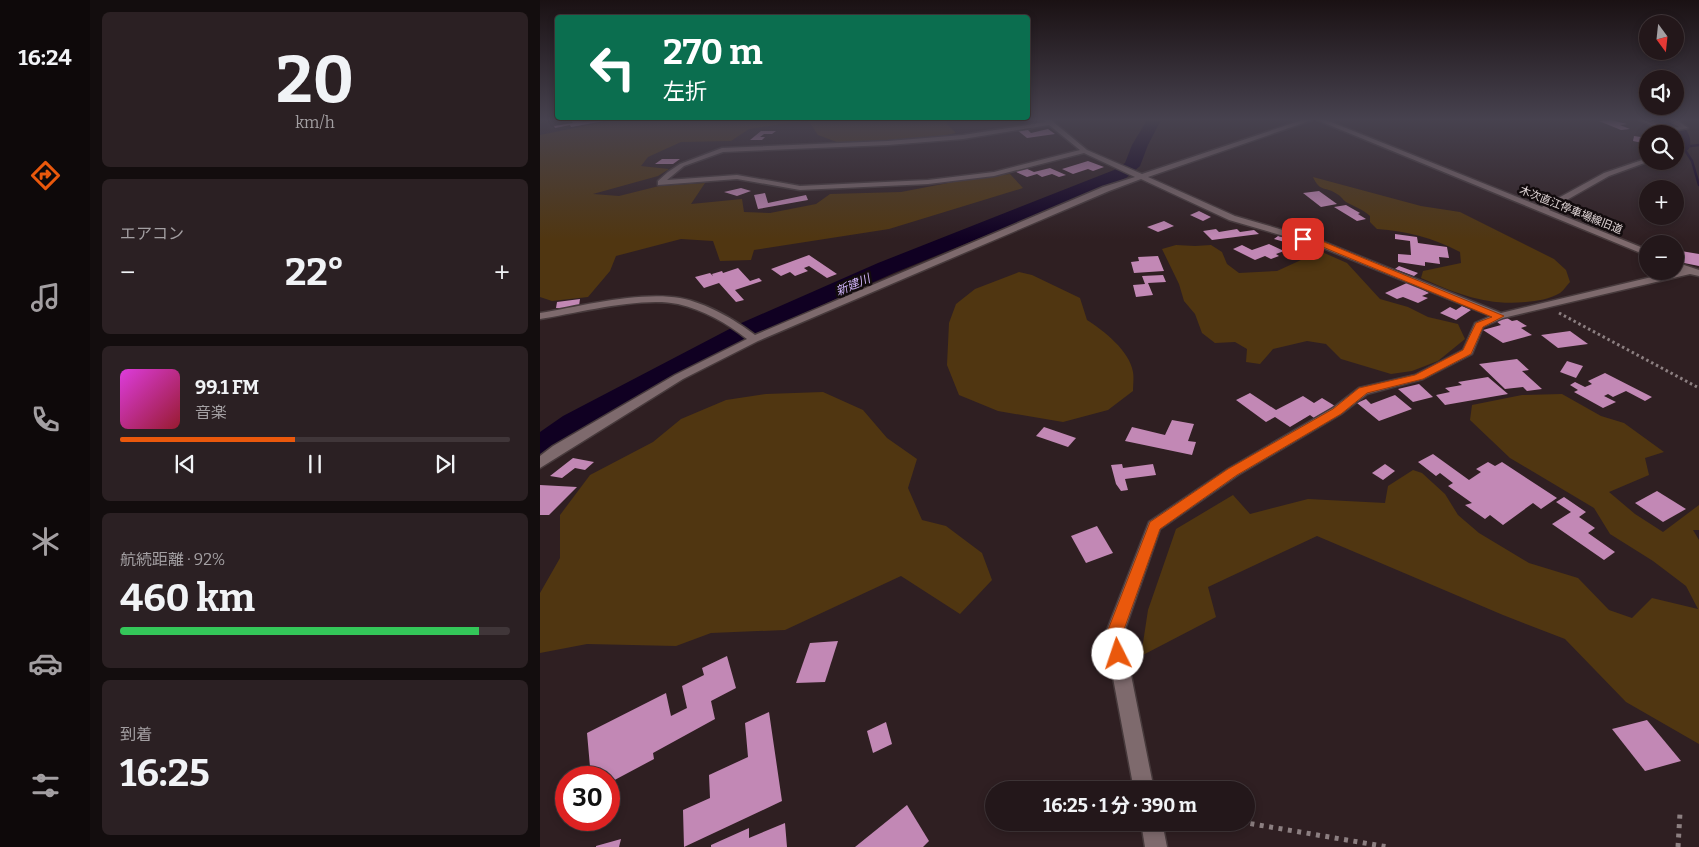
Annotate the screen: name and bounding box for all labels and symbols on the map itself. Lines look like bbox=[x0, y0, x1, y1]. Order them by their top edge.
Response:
north arrow bbox=[1639, 15, 1684, 60]
street label: 木次直江停車場線旧道 bbox=[1518, 183, 1624, 237]
pin bbox=[1282, 218, 1324, 260]
water label: 新建川 bbox=[834, 271, 874, 298]
position arrow bbox=[1091, 627, 1143, 679]
speed limit sign: 30 bbox=[555, 766, 620, 831]

